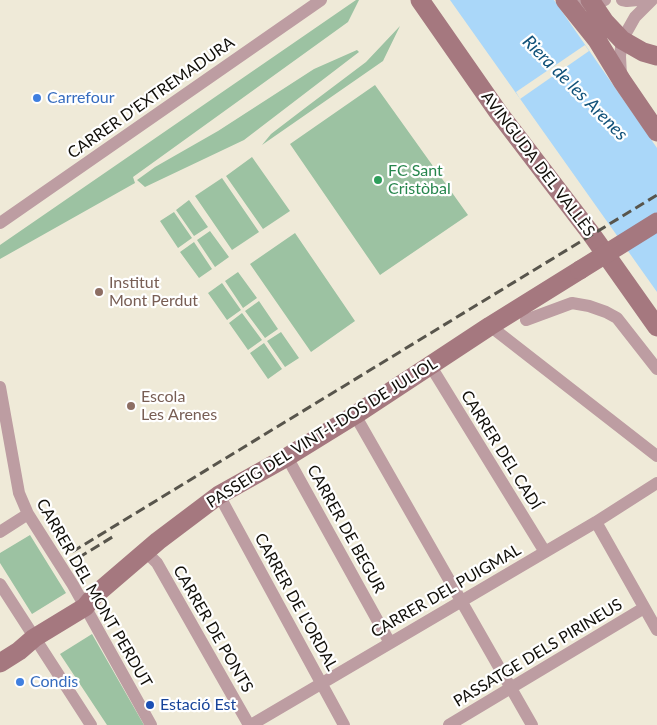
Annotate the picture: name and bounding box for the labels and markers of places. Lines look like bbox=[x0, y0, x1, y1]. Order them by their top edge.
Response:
place label: Carrefour bbox=[47, 88, 114, 108]
marker: Carrefour bbox=[31, 92, 43, 104]
place label: FC Sant Cristòbal bbox=[388, 161, 451, 199]
marker: FC Sant Cristòbal bbox=[372, 174, 384, 186]
place label: Institut Mont Perdut bbox=[109, 273, 198, 311]
marker: Institut Mont Perdut bbox=[93, 286, 105, 298]
place label: Escola Les Arenes bbox=[141, 387, 217, 425]
marker: Escola Les Arenes bbox=[125, 400, 137, 412]
place label: Condis bbox=[30, 672, 78, 692]
marker: Condis bbox=[14, 676, 26, 688]
place label: Estació Est bbox=[160, 695, 236, 715]
marker: Estació Est bbox=[144, 699, 156, 711]

